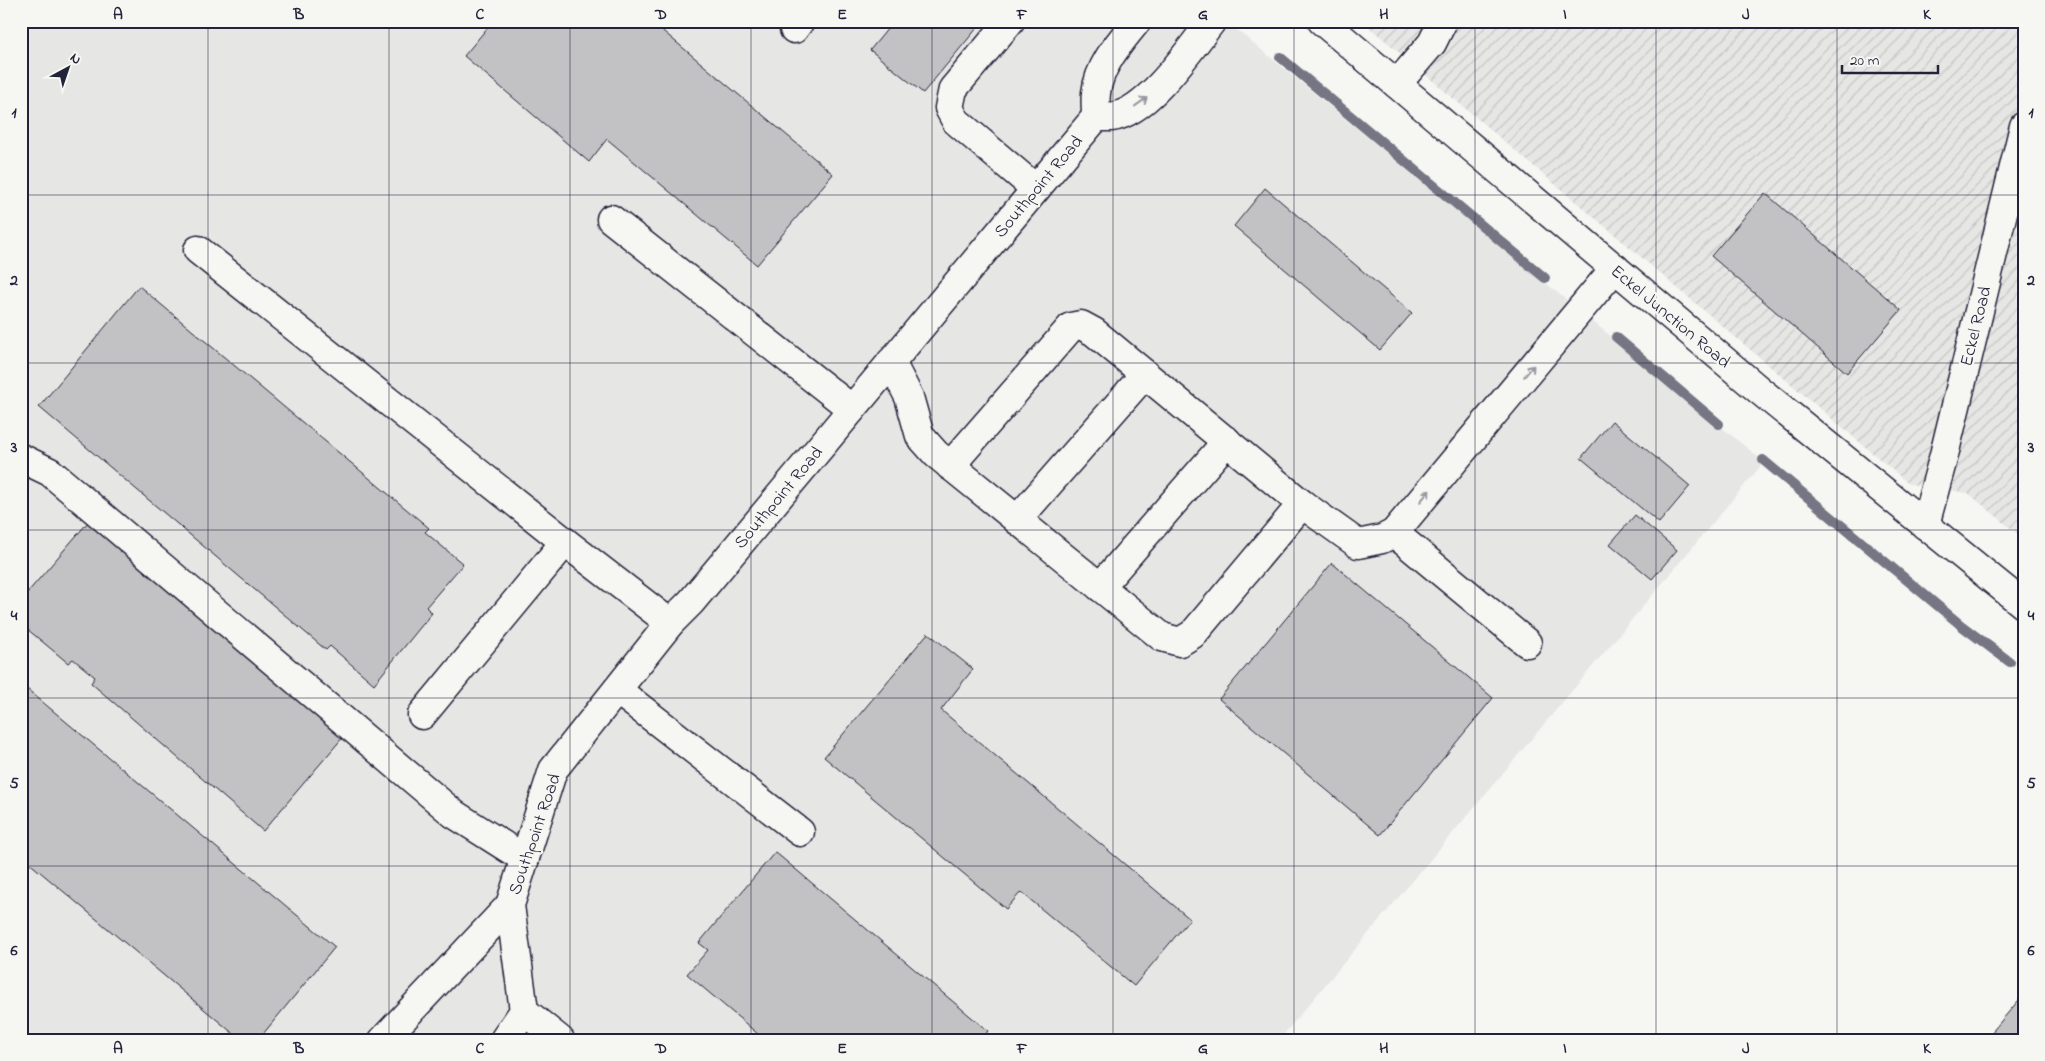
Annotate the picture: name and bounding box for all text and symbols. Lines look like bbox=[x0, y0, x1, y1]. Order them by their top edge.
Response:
text: A bbox=[113, 3, 123, 27]
text: B bbox=[293, 3, 305, 27]
text: C bbox=[476, 3, 485, 27]
text: D bbox=[654, 3, 667, 27]
text: E bbox=[837, 3, 847, 27]
text: F bbox=[1016, 3, 1028, 27]
text: G bbox=[1198, 3, 1208, 27]
text: H bbox=[1379, 3, 1389, 27]
text: I bbox=[1563, 3, 1567, 27]
text: J bbox=[1742, 3, 1750, 27]
text: K bbox=[1923, 3, 1932, 27]
north arrow bbox=[42, 42, 92, 92]
scale bar bbox=[1842, 42, 1939, 74]
text: N bbox=[65, 48, 86, 70]
text: 20 m bbox=[1850, 50, 1880, 72]
one-way arrow bbox=[1134, 97, 1148, 107]
text: 1 bbox=[11, 101, 17, 125]
text: 1 bbox=[2028, 101, 2034, 125]
street label: Southpoint Road bbox=[989, 130, 1090, 244]
street label: Eckel Junction Road bbox=[1604, 260, 1735, 376]
text: 2 bbox=[9, 269, 18, 293]
text: 2 bbox=[2026, 269, 2035, 293]
street label: Eckel Road bbox=[1954, 284, 1999, 369]
one-way arrow bbox=[1523, 365, 1534, 378]
text: 3 bbox=[10, 436, 18, 460]
text: 3 bbox=[2027, 436, 2035, 460]
street label: Southpoint Road bbox=[729, 441, 830, 555]
one-way arrow bbox=[1419, 489, 1431, 502]
text: 4 bbox=[10, 604, 18, 628]
text: 4 bbox=[2027, 604, 2035, 628]
street label: Southpoint Road bbox=[503, 771, 569, 899]
text: 5 bbox=[9, 772, 19, 796]
text: 5 bbox=[2026, 772, 2036, 796]
text: 6 bbox=[9, 939, 18, 963]
text: 6 bbox=[2026, 939, 2035, 963]
text: A bbox=[113, 1037, 123, 1061]
text: B bbox=[293, 1037, 305, 1061]
text: C bbox=[476, 1037, 485, 1061]
text: D bbox=[654, 1037, 667, 1061]
text: E bbox=[837, 1037, 847, 1061]
text: F bbox=[1016, 1037, 1028, 1061]
text: G bbox=[1198, 1037, 1208, 1061]
text: H bbox=[1379, 1037, 1389, 1061]
text: I bbox=[1563, 1037, 1567, 1061]
text: J bbox=[1742, 1037, 1750, 1061]
text: K bbox=[1923, 1037, 1932, 1061]

